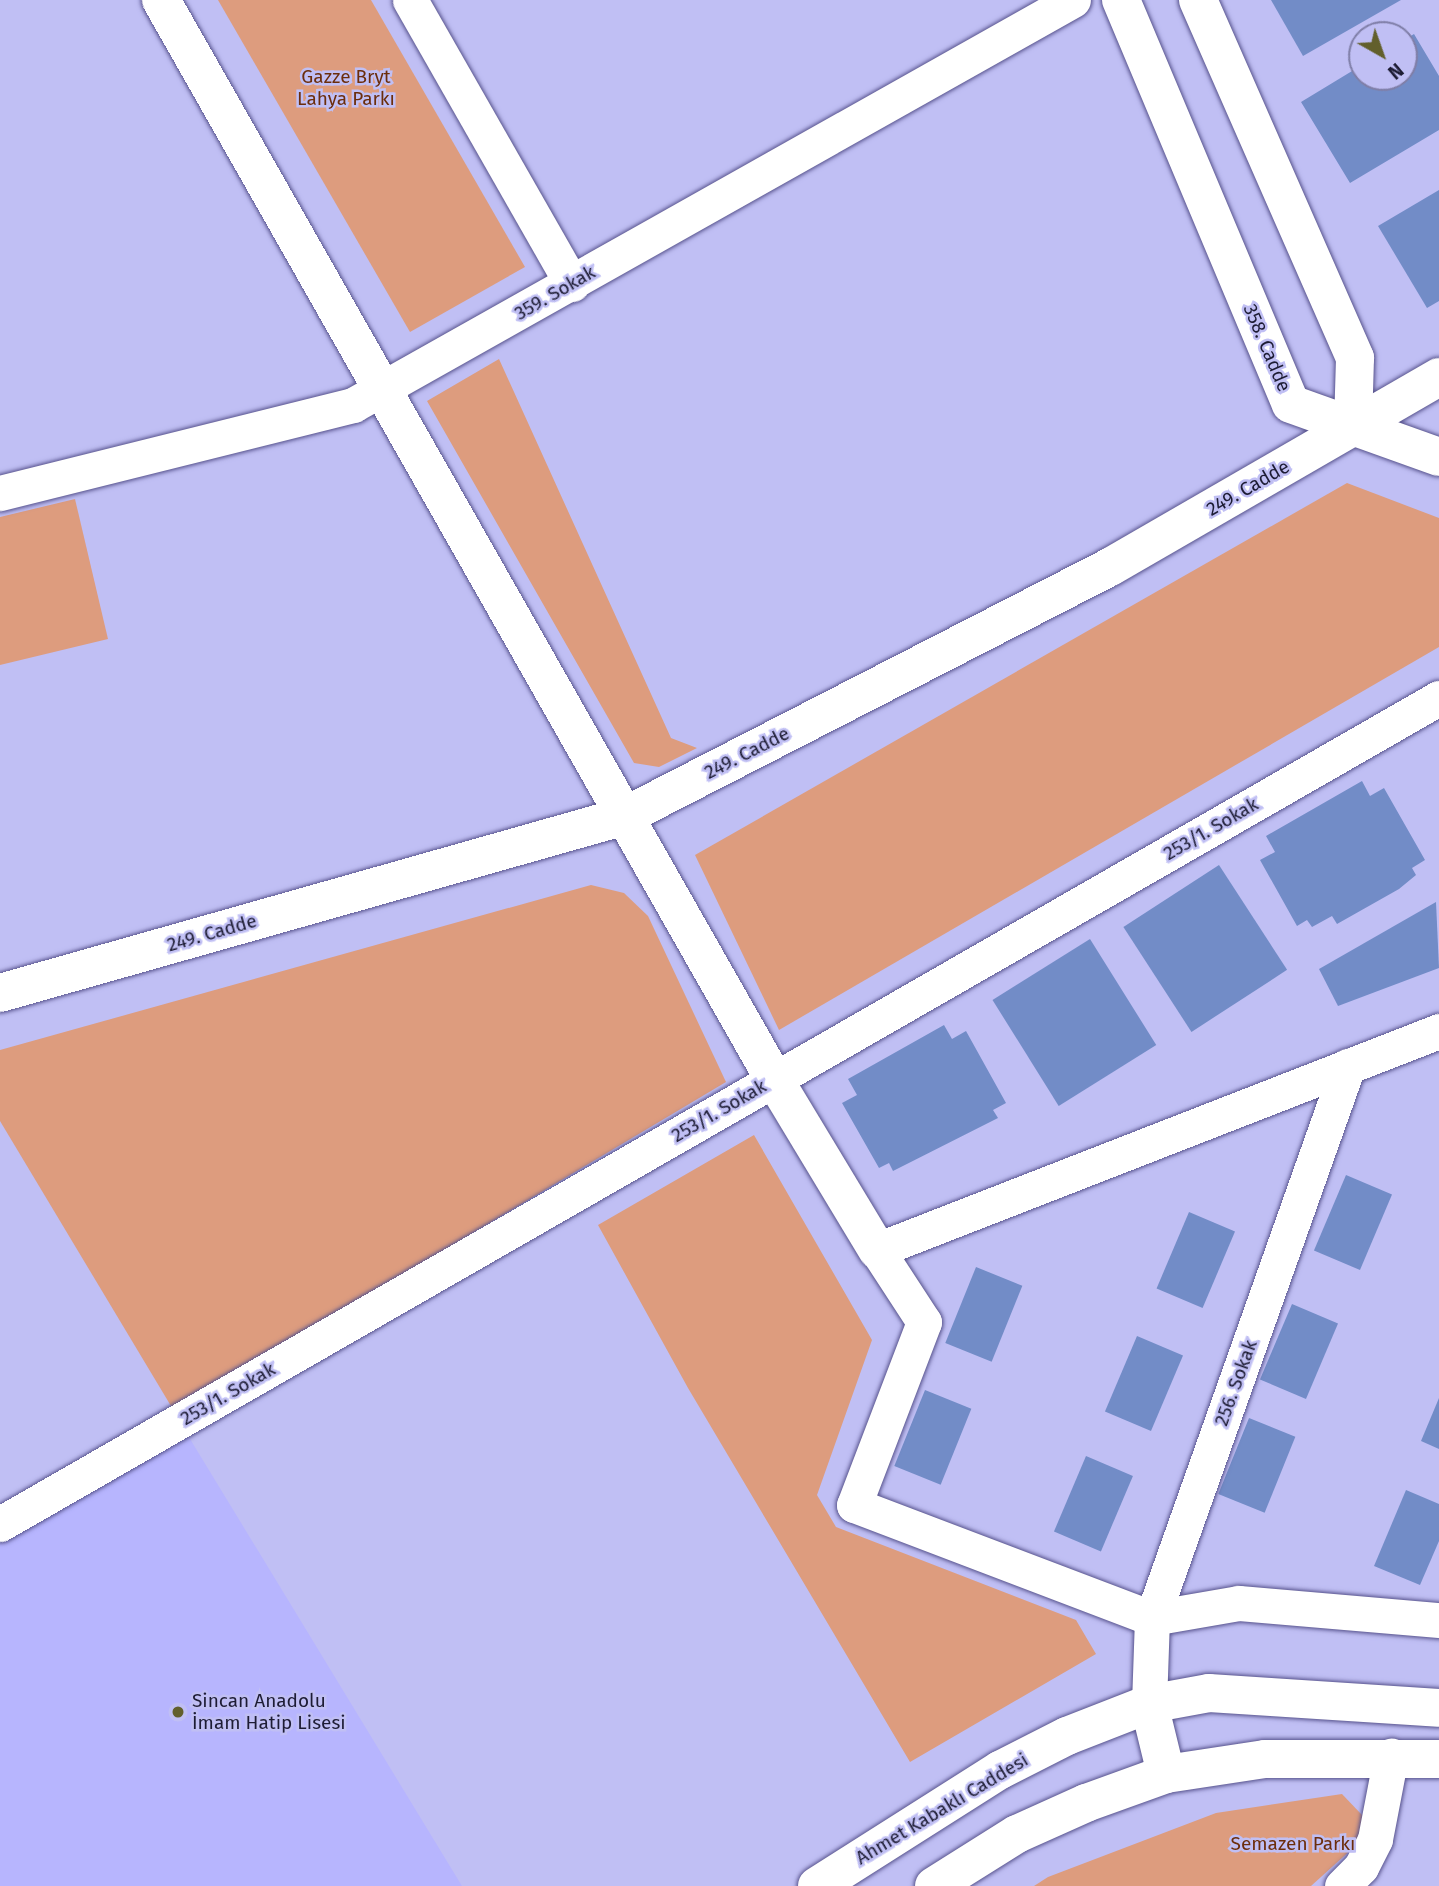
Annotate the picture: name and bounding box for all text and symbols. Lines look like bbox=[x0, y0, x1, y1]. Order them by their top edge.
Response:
north arrow bbox=[1348, 21, 1418, 91]
text: N bbox=[1383, 58, 1408, 84]
park label: Gazze Bryt Lahya Parkı bbox=[297, 66, 395, 110]
street label: 359. Sokak bbox=[511, 261, 599, 325]
street label: 358. Cadde bbox=[1238, 301, 1296, 395]
street label: 249. Cadde bbox=[1202, 455, 1294, 521]
street label: 249. Cadde bbox=[701, 722, 793, 784]
street label: 253/1. Sokak bbox=[1160, 793, 1262, 865]
street label: 249. Cadde bbox=[165, 909, 259, 957]
street label: 253/1. Sokak bbox=[668, 1075, 770, 1147]
street label: 256. Sokak bbox=[1210, 1337, 1262, 1429]
street label: 253/1. Sokak bbox=[177, 1358, 279, 1430]
place label: Sincan Anadolu İmam Hatip Lisesi bbox=[192, 1690, 346, 1734]
marker: Sincan Anadolu İmam Hatip Lisesi bbox=[170, 1704, 186, 1720]
street label: Ahmet Kabaklı Caddesi bbox=[852, 1748, 1032, 1870]
park label: Semazen Parkı bbox=[1231, 1833, 1355, 1855]

